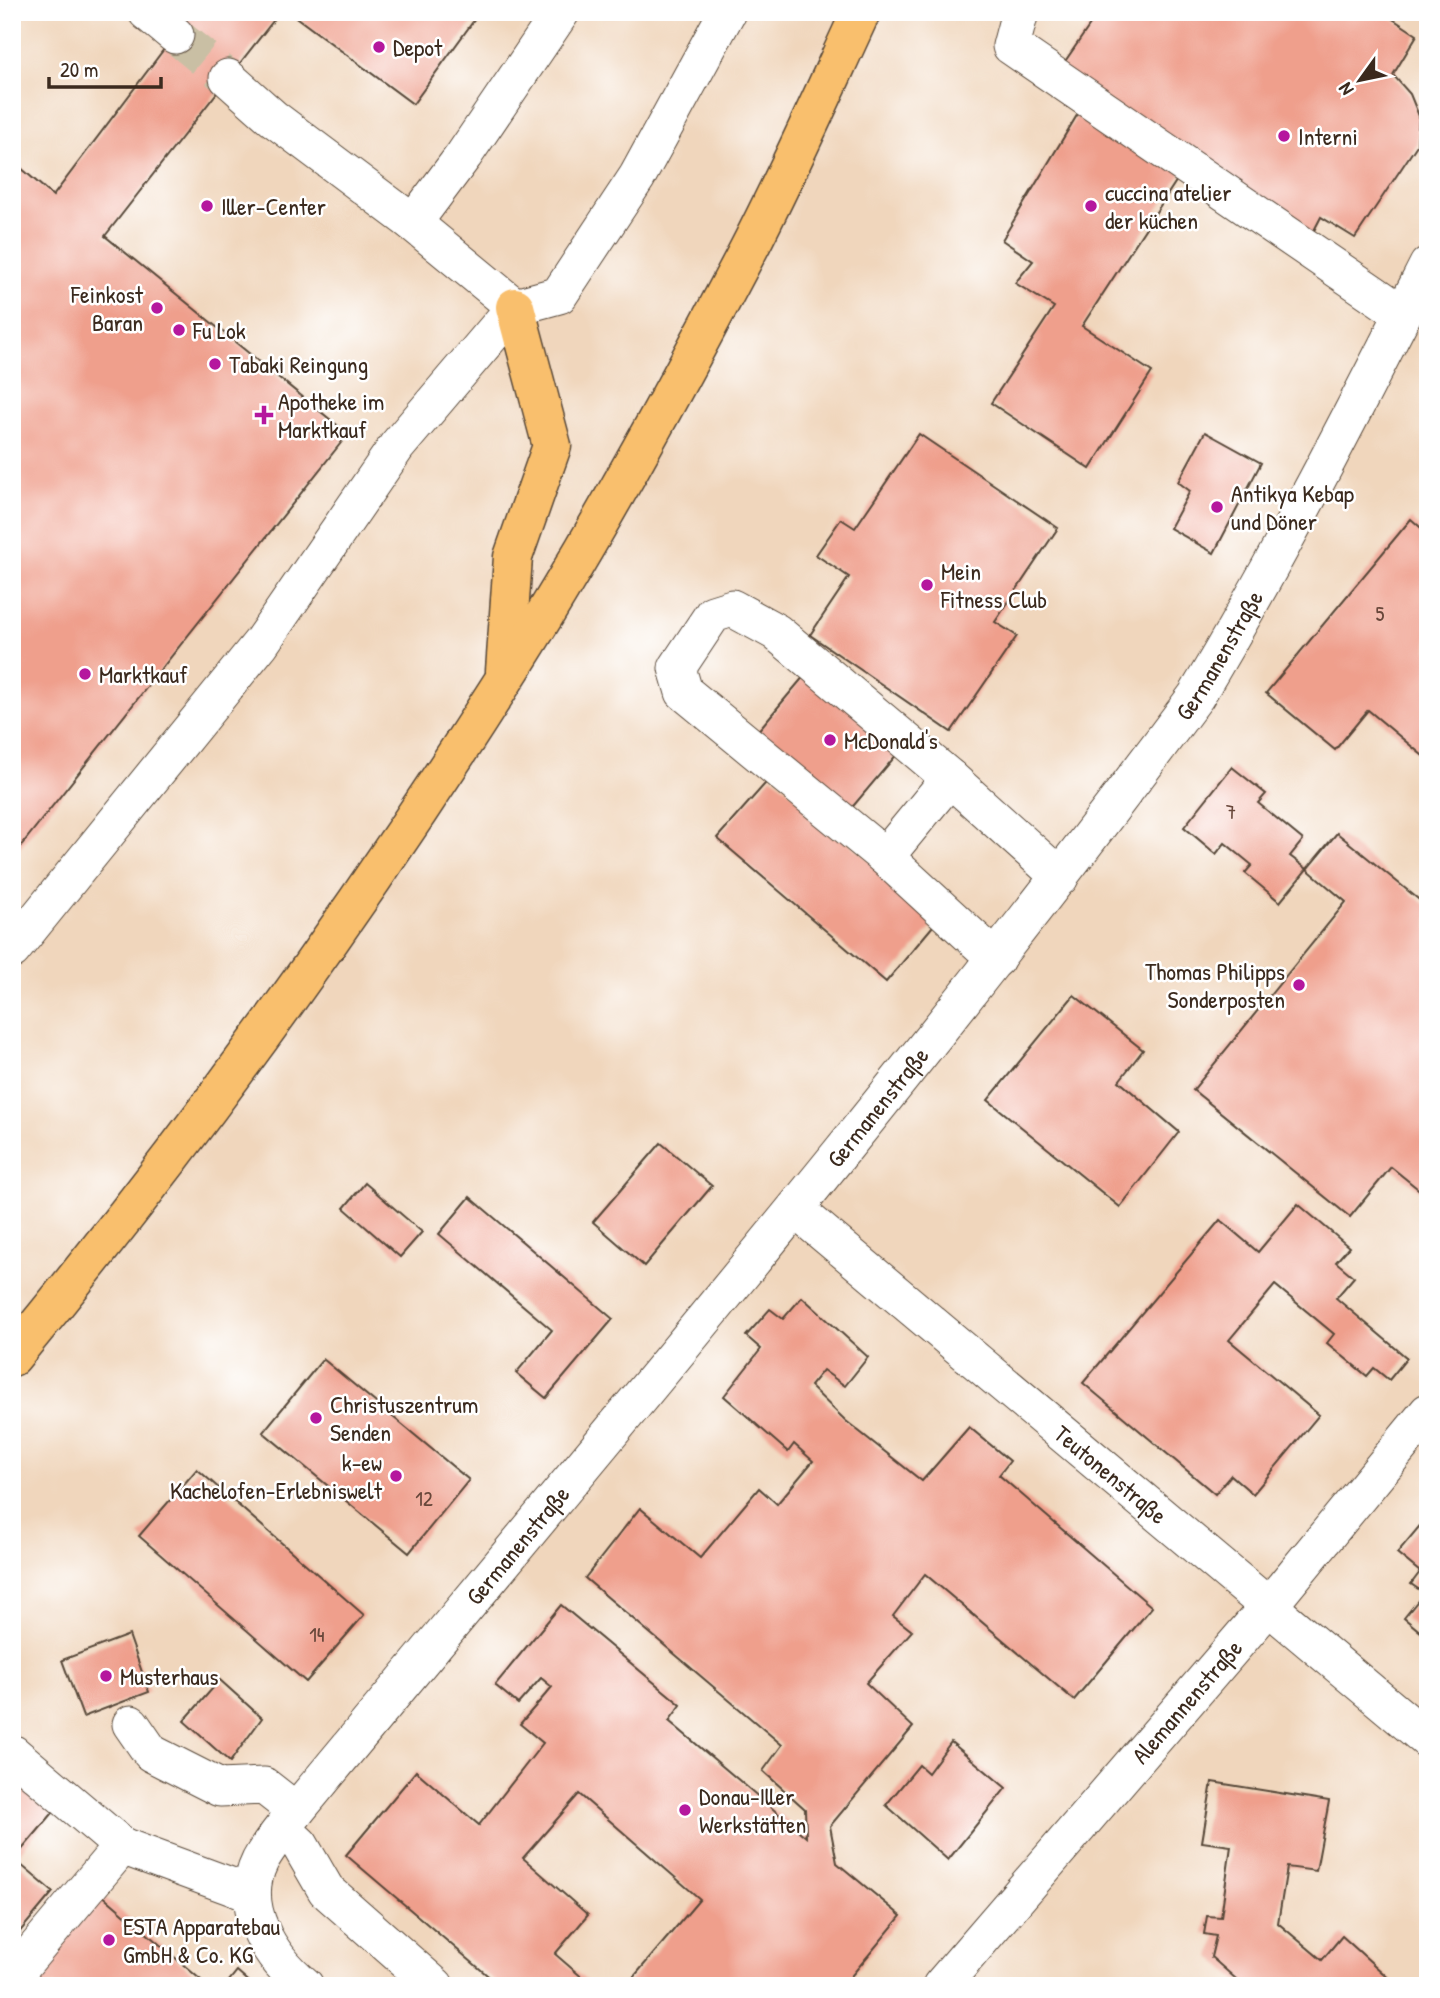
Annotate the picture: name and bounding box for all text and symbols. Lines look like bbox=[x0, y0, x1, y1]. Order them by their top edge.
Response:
place label: Depot bbox=[393, 31, 443, 63]
marker: Depot bbox=[371, 39, 387, 55]
scale bar bbox=[49, 46, 161, 90]
north arrow bbox=[1324, 46, 1394, 116]
text: 20 m bbox=[60, 55, 98, 84]
text: N bbox=[1332, 78, 1359, 101]
place label: Interni bbox=[1298, 120, 1358, 152]
marker: Interni bbox=[1276, 128, 1292, 144]
place label: cuccina atelier der küchen bbox=[1105, 176, 1231, 236]
place label: Iller-Center bbox=[221, 190, 326, 222]
marker: Iller-Center bbox=[199, 198, 215, 214]
marker: cuccina atelier der küchen bbox=[1083, 198, 1099, 214]
place label: Feinkost Baran bbox=[70, 278, 144, 338]
marker: Feinkost Baran bbox=[149, 300, 165, 316]
place label: Fu Lok bbox=[192, 314, 246, 346]
marker: Fu Lok bbox=[171, 322, 187, 338]
place label: Tabaki Reingung bbox=[229, 348, 368, 380]
marker: Tabaki Reingung bbox=[207, 356, 223, 372]
place label: Apotheke im Marktkauf bbox=[278, 385, 384, 445]
marker: Apotheke im Marktkauf bbox=[256, 407, 272, 423]
place label: Antikya Kebap und Döner bbox=[1231, 477, 1354, 537]
marker: Antikya Kebap und Döner bbox=[1209, 499, 1225, 515]
place label: Mein Fitness Club bbox=[940, 555, 1047, 615]
marker: Mein Fitness Club bbox=[919, 577, 935, 593]
street label: Germanenstraße bbox=[1168, 584, 1270, 726]
house number: 5 bbox=[1376, 599, 1385, 628]
place label: Marktkauf bbox=[99, 658, 188, 690]
marker: Marktkauf bbox=[77, 666, 93, 682]
place label: McDonald's bbox=[844, 724, 938, 756]
marker: McDonald's bbox=[822, 732, 838, 748]
house number: 7 bbox=[1226, 797, 1236, 826]
place label: Thomas Philipps Sonderposten bbox=[1145, 955, 1285, 1015]
marker: Thomas Philipps Sonderposten bbox=[1291, 977, 1307, 993]
street label: Germanenstraße bbox=[819, 1040, 936, 1174]
place label: Christuszentrum Senden bbox=[330, 1388, 478, 1448]
marker: Christuszentrum Senden bbox=[308, 1410, 324, 1426]
street label: Teutonenstraße bbox=[1048, 1417, 1174, 1531]
place label: k-ew Kachelofen-Erlebniswelt bbox=[170, 1446, 383, 1506]
marker: k-ew Kachelofen-Erlebniswelt bbox=[388, 1468, 404, 1484]
street label: Germanenstraße bbox=[458, 1478, 577, 1611]
house number: 12 bbox=[415, 1484, 433, 1513]
house number: 14 bbox=[309, 1620, 325, 1649]
street label: Alemannenstraße bbox=[1124, 1632, 1249, 1770]
place label: Musterhaus bbox=[120, 1660, 219, 1692]
marker: Musterhaus bbox=[98, 1668, 114, 1684]
place label: Donau-Iller Werkstätten bbox=[699, 1780, 806, 1840]
marker: Donau-Iller Werkstätten bbox=[677, 1802, 693, 1818]
place label: ESTA Apparatebau GmbH & Co. KG bbox=[123, 1910, 281, 1970]
marker: ESTA Apparatebau GmbH & Co. KG bbox=[101, 1932, 117, 1948]

